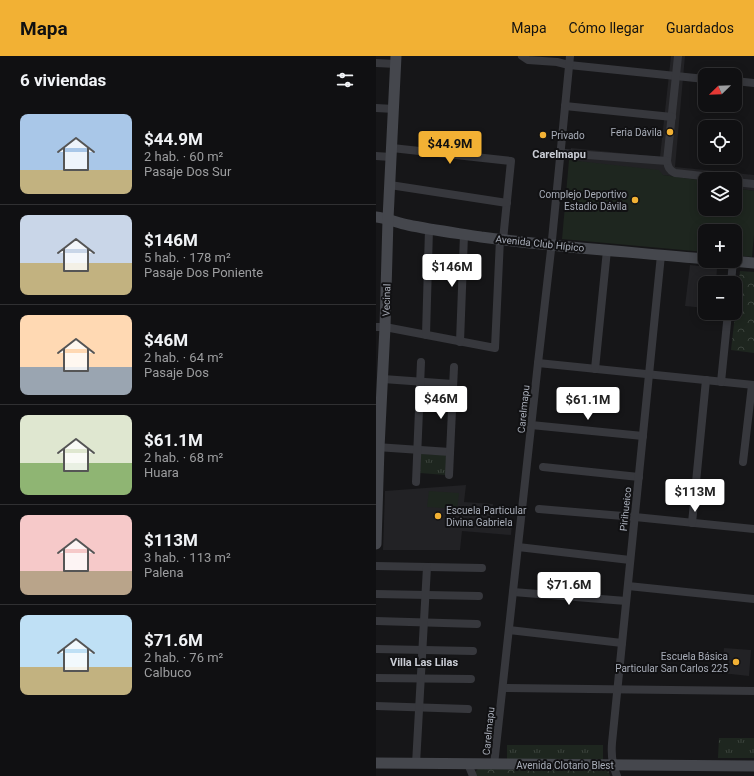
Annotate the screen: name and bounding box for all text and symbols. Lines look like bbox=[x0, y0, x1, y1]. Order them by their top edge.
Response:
text: Mapa bbox=[20, 17, 68, 40]
text: Mapa bbox=[511, 20, 547, 36]
text: Cómo llegar bbox=[569, 20, 644, 36]
text: Guardados bbox=[666, 20, 734, 36]
north arrow bbox=[698, 68, 742, 112]
map controls bbox=[698, 68, 742, 320]
icon: filters bbox=[334, 69, 356, 91]
text: 6 viviendas bbox=[20, 70, 106, 90]
button: locate bbox=[698, 120, 742, 164]
place label: Feria Dávila bbox=[610, 127, 662, 138]
marker: Feria Dávila bbox=[665, 127, 675, 137]
text: $44.9M bbox=[144, 129, 203, 149]
icon: home bbox=[52, 130, 100, 178]
marker: Privado bbox=[538, 130, 548, 140]
place label: Privado bbox=[551, 130, 585, 141]
pin: $44.9M bbox=[417, 131, 483, 165]
text: $44.9M bbox=[428, 136, 473, 151]
district label: Carelmapu bbox=[532, 148, 586, 161]
text: 2 hab. · 60 m² bbox=[144, 149, 223, 164]
text: Pasaje Dos Sur bbox=[144, 164, 231, 179]
button: layers bbox=[698, 172, 742, 216]
place label: Complejo Deportivo Estadio Dávila bbox=[539, 189, 627, 212]
marker: Complejo Deportivo Estadio Dávila bbox=[630, 195, 640, 205]
button: + bbox=[698, 224, 742, 268]
text: $146M bbox=[144, 230, 198, 250]
icon: home bbox=[52, 231, 100, 279]
street label: Avenida Club Hípico bbox=[495, 233, 585, 254]
text: 5 hab. · 178 m² bbox=[144, 250, 231, 265]
pin: $146M bbox=[424, 254, 480, 288]
text: $146M bbox=[431, 259, 473, 274]
text: Pasaje Dos Poniente bbox=[144, 265, 263, 280]
button: − bbox=[698, 276, 742, 320]
street label: Vecinal bbox=[380, 284, 393, 316]
text: $46M bbox=[144, 330, 188, 350]
icon: home bbox=[52, 331, 100, 379]
text: 2 hab. · 64 m² bbox=[144, 350, 223, 365]
text: Pasaje Dos bbox=[144, 365, 209, 380]
street label: Carelmapu bbox=[516, 384, 531, 434]
pin: $46M bbox=[417, 386, 465, 420]
pin: $61.1M bbox=[555, 387, 621, 421]
text: $46M bbox=[424, 391, 458, 406]
text: $61.1M bbox=[566, 392, 611, 407]
text: $61.1M bbox=[144, 430, 203, 450]
icon: home bbox=[52, 431, 100, 479]
text: 2 hab. · 68 m² bbox=[144, 450, 223, 465]
text: Huara bbox=[144, 465, 179, 480]
pin: $113M bbox=[667, 479, 723, 513]
text: $113M bbox=[674, 484, 716, 499]
street label: Pirihueico bbox=[618, 486, 633, 532]
place label: Escuela Particular Divina Gabriela bbox=[446, 505, 527, 528]
marker: Escuela Particular Divina Gabriela bbox=[433, 511, 443, 521]
text: $113M bbox=[144, 530, 198, 550]
icon: home bbox=[52, 531, 100, 579]
text: 3 hab. · 113 m² bbox=[144, 550, 231, 565]
text: Palena bbox=[144, 565, 184, 580]
pin: $71.6M bbox=[536, 572, 602, 606]
text: $71.6M bbox=[547, 577, 592, 592]
text: $71.6M bbox=[144, 630, 203, 650]
icon: home bbox=[52, 631, 100, 679]
text: 2 hab. · 76 m² bbox=[144, 650, 223, 665]
place label: Escuela Básica Particular San Carlos 225 bbox=[615, 651, 728, 674]
district label: Villa Las Lilas bbox=[390, 656, 458, 669]
marker: Escuela Básica Particular San Carlos 225 bbox=[731, 657, 741, 667]
text: Calbuco bbox=[144, 665, 191, 680]
street label: Carelmapu bbox=[481, 706, 496, 756]
street label: Avenida Clotario Blest bbox=[516, 760, 614, 771]

